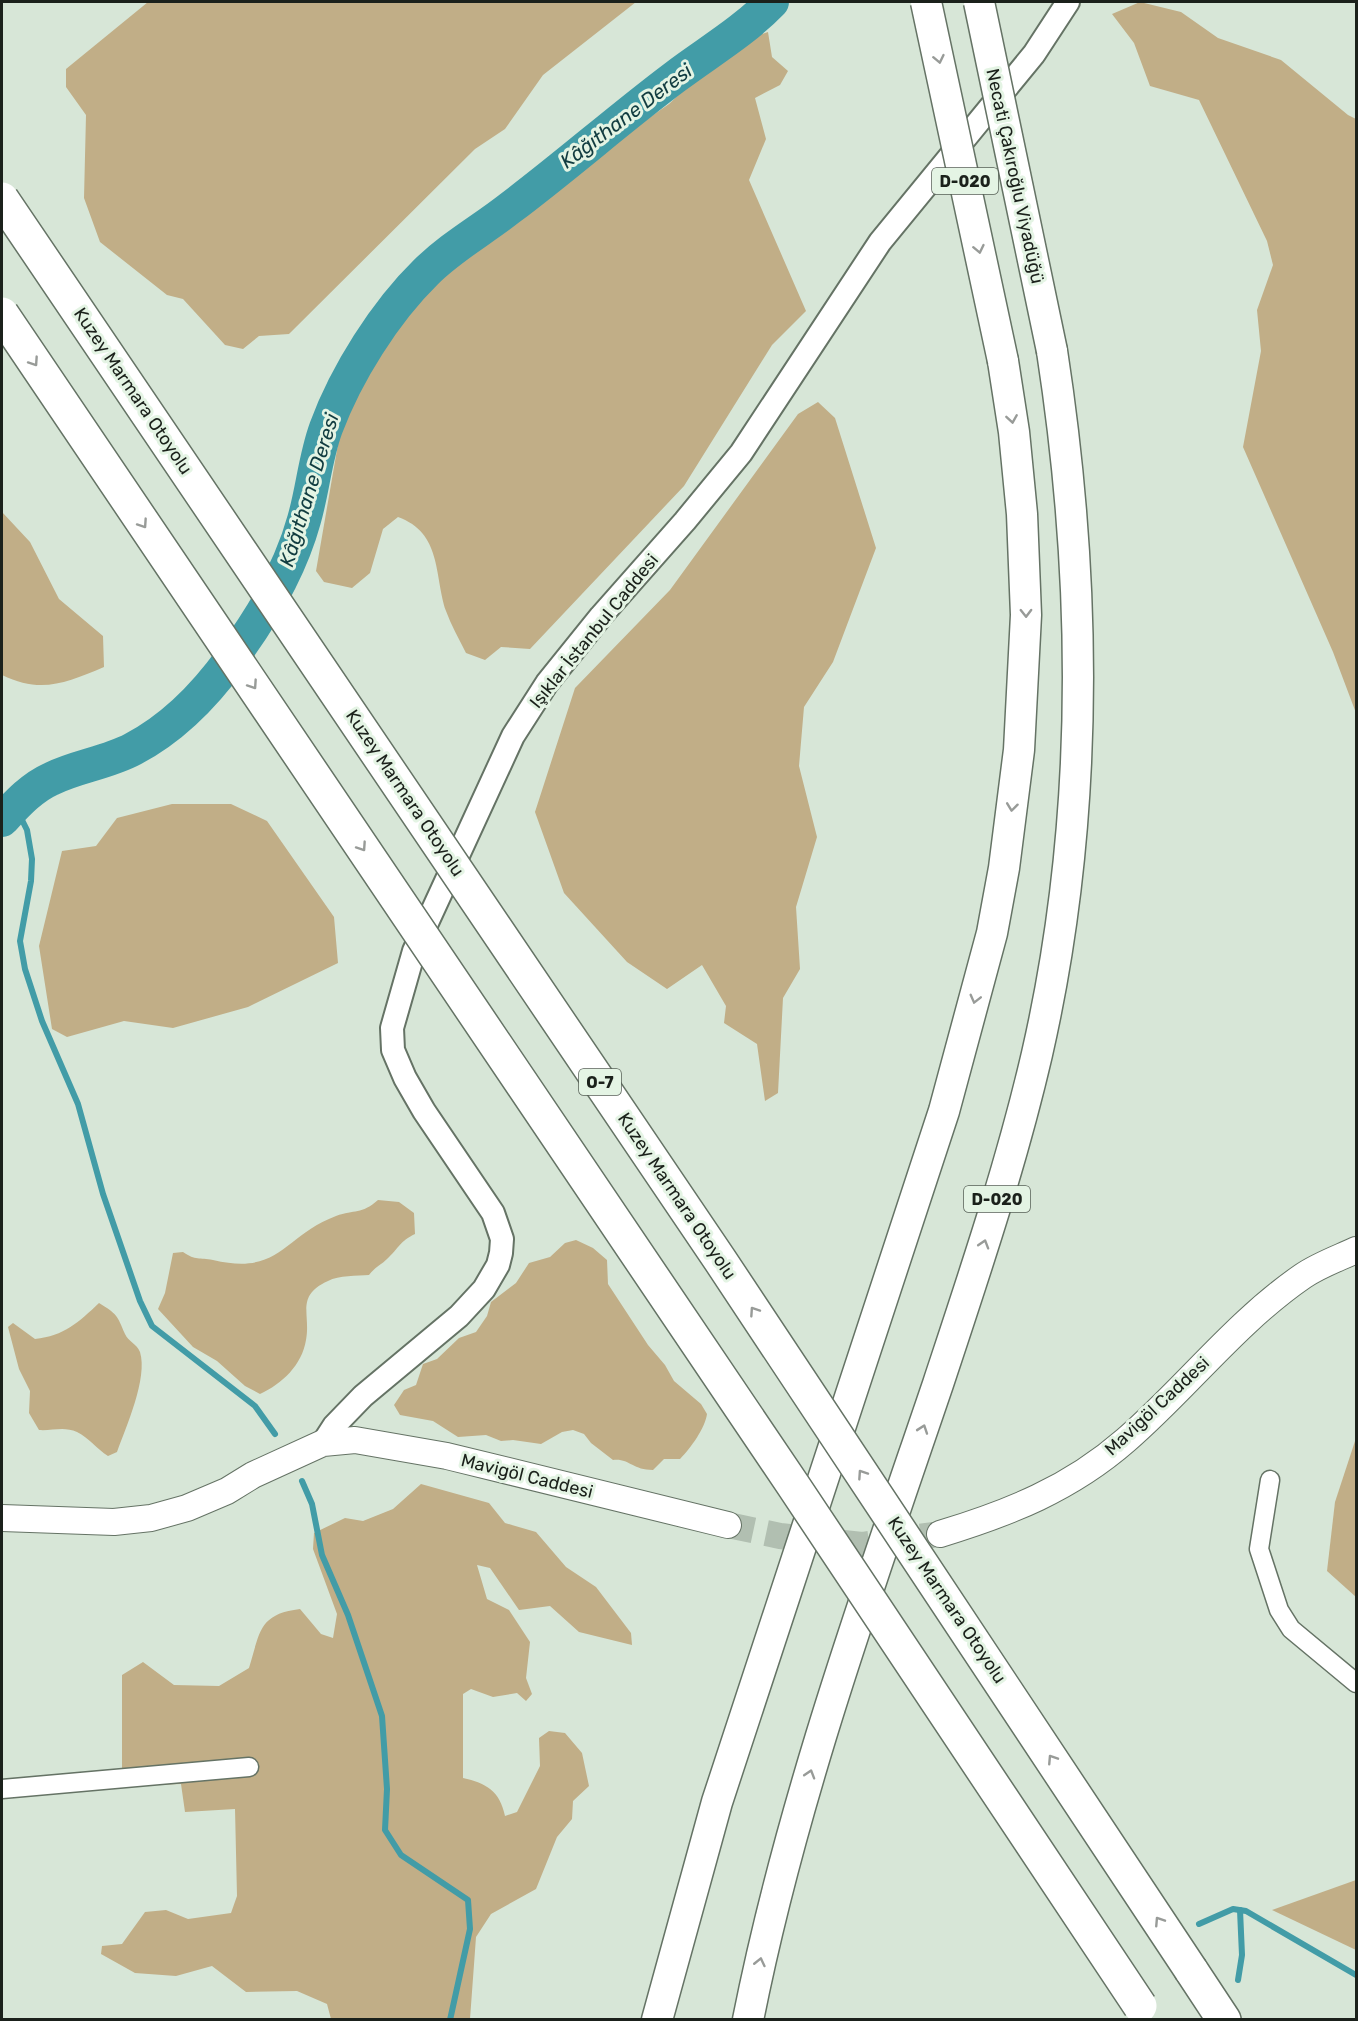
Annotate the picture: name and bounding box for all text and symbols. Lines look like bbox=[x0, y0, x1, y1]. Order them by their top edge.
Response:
one-way arrow bbox=[931, 53, 944, 63]
water label: Kâğıthane Deresi bbox=[555, 58, 698, 173]
street label: Necati Çakıroğlu Viyadüğü bbox=[981, 66, 1049, 286]
road number: D-020 bbox=[932, 168, 998, 194]
one-way arrow bbox=[972, 244, 985, 254]
street label: Kuzey Marmara Otoyolu bbox=[69, 303, 197, 479]
one-way arrow bbox=[27, 356, 38, 367]
water label: Kâğıthane Deresi bbox=[274, 409, 344, 569]
one-way arrow bbox=[1005, 413, 1018, 423]
one-way arrow bbox=[136, 518, 148, 528]
street label: Işıklar İstanbul Caddesi bbox=[525, 549, 663, 713]
one-way arrow bbox=[1019, 608, 1032, 617]
one-way arrow bbox=[246, 679, 257, 690]
street label: Kuzey Marmara Otoyolu bbox=[341, 705, 469, 881]
one-way arrow bbox=[1006, 803, 1019, 812]
one-way arrow bbox=[355, 840, 366, 851]
one-way arrow bbox=[970, 993, 983, 1003]
road number: O-7 bbox=[579, 1069, 621, 1095]
street label: Kuzey Marmara Otoyolu bbox=[613, 1108, 741, 1284]
road number: D-020 bbox=[964, 1186, 1030, 1212]
one-way arrow bbox=[977, 1239, 989, 1250]
one-way arrow bbox=[751, 1307, 762, 1318]
street label: Mavigöl Caddesi bbox=[1100, 1352, 1214, 1460]
one-way arrow bbox=[915, 1424, 928, 1435]
street label: Mavigöl Caddesi bbox=[459, 1449, 595, 1503]
one-way arrow bbox=[858, 1470, 870, 1480]
street label: Kuzey Marmara Otoyolu bbox=[883, 1512, 1011, 1688]
one-way arrow bbox=[1048, 1754, 1059, 1765]
one-way arrow bbox=[803, 1769, 815, 1780]
one-way arrow bbox=[1155, 1917, 1166, 1928]
one-way arrow bbox=[752, 1957, 765, 1967]

